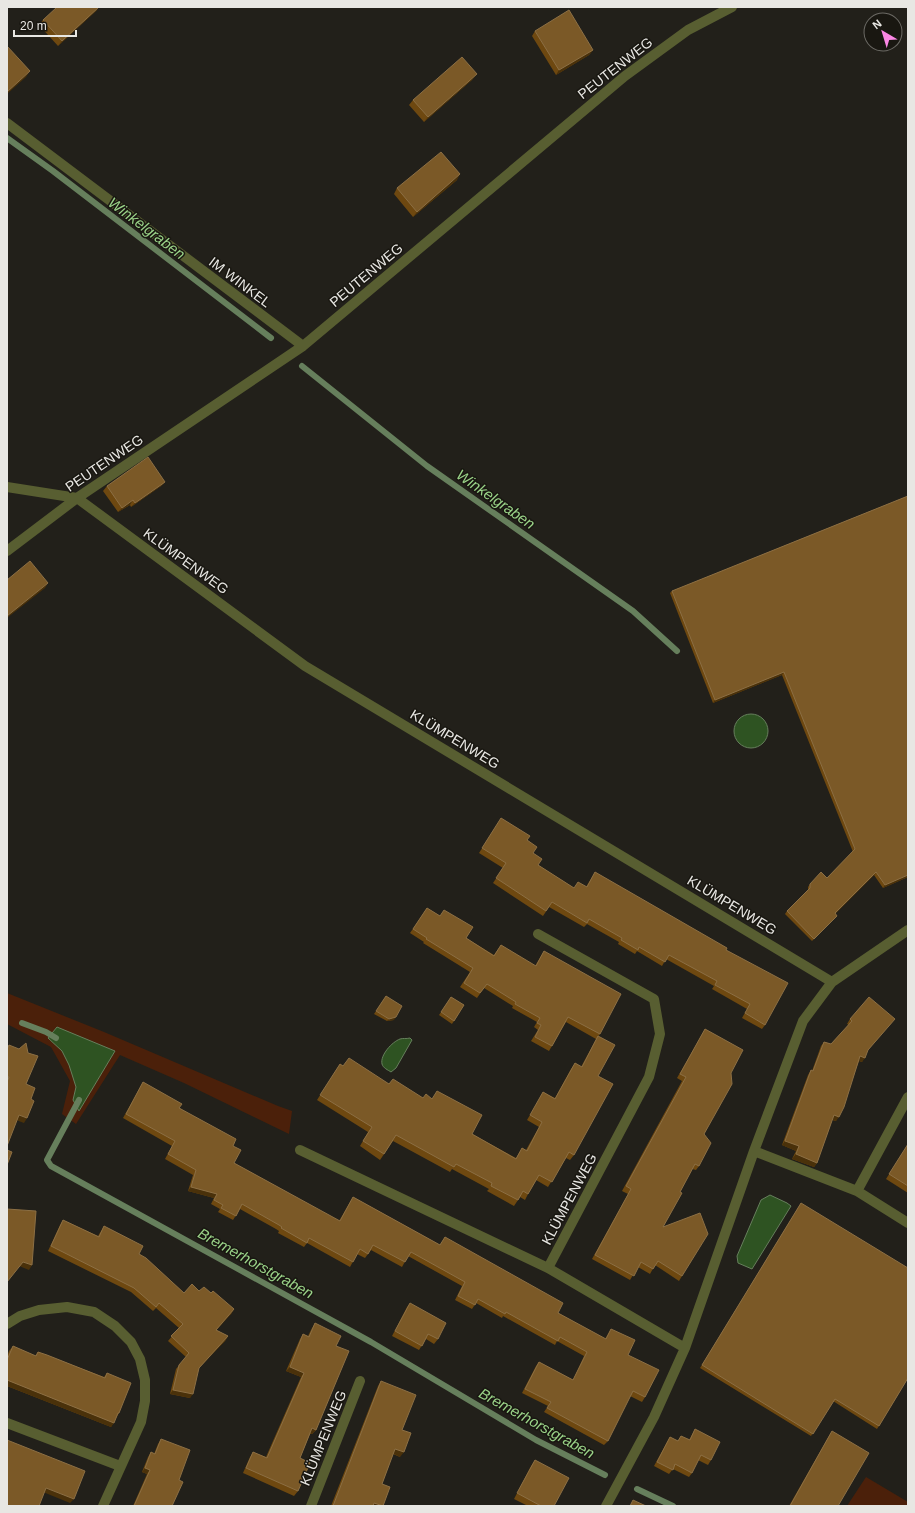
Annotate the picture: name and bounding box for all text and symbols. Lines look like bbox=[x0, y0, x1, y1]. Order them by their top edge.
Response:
scale bar bbox=[14, 12, 76, 38]
north arrow bbox=[863, 12, 903, 52]
text: N bbox=[870, 17, 884, 31]
text: 20 m bbox=[20, 19, 47, 33]
street label: PEUTENWEG bbox=[575, 34, 655, 102]
water label: Winkelgraben bbox=[105, 194, 189, 262]
street label: PEUTENWEG bbox=[326, 240, 406, 310]
street label: IM WINKEL bbox=[206, 254, 274, 311]
street label: PEUTENWEG bbox=[62, 431, 146, 495]
water label: Winkelgraben bbox=[454, 466, 538, 532]
street label: KLÜMPENWEG bbox=[140, 524, 232, 597]
street label: KLÜMPENWEG bbox=[408, 705, 503, 772]
street label: KLÜMPENWEG bbox=[685, 871, 780, 938]
street label: KLÜMPENWEG bbox=[537, 1150, 600, 1247]
water label: Bremerhorstgraben bbox=[195, 1224, 317, 1302]
water label: Bremerhorstgraben bbox=[476, 1384, 598, 1462]
street label: KLÜMPENWEG bbox=[296, 1388, 349, 1488]

